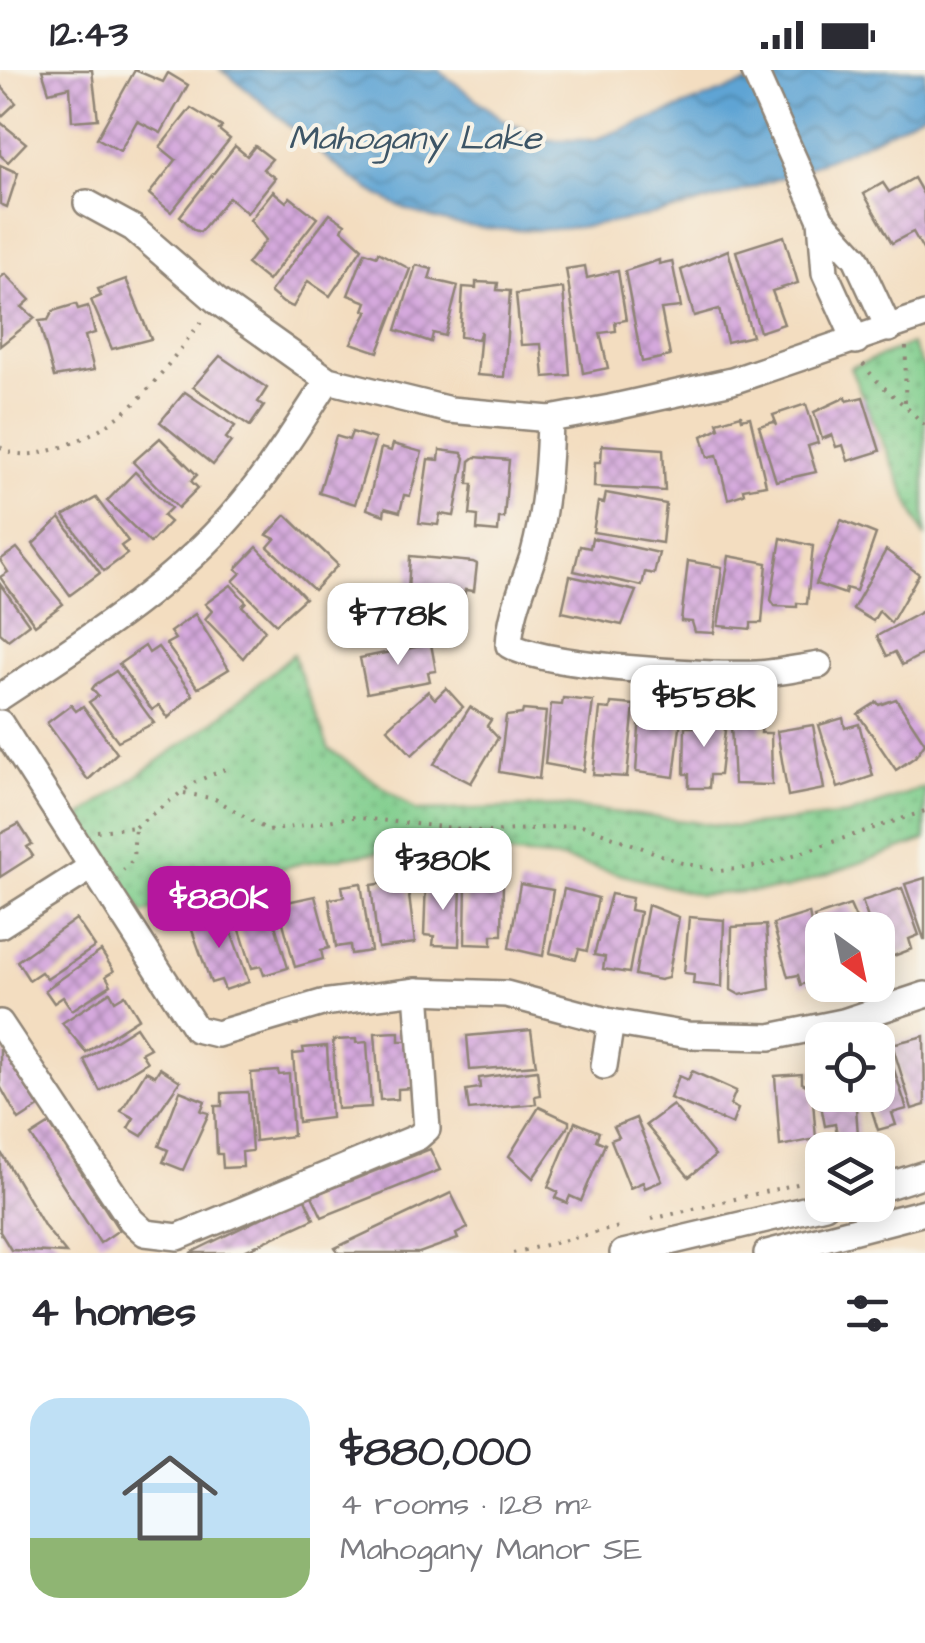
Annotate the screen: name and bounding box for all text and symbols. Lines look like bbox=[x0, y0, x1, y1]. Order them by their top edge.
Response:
text: 12:43 bbox=[50, 9, 128, 61]
water label: Mahogany Lake bbox=[289, 114, 543, 164]
pin: $778K bbox=[328, 583, 468, 668]
text: $778K bbox=[349, 593, 447, 638]
pin: $558K bbox=[634, 665, 774, 750]
text: $558K bbox=[652, 675, 756, 720]
pin: $380K bbox=[373, 828, 513, 913]
text: $380K bbox=[396, 838, 490, 883]
pin: $880K bbox=[149, 866, 289, 951]
text: $880K bbox=[170, 876, 268, 921]
north arrow bbox=[805, 912, 895, 1002]
map controls bbox=[805, 912, 895, 1222]
button: locate bbox=[805, 1022, 895, 1112]
button: layers bbox=[805, 1132, 895, 1222]
text: 4 homes bbox=[30, 1284, 196, 1342]
icon: filters bbox=[840, 1286, 895, 1341]
text: $880,000 bbox=[340, 1424, 531, 1482]
icon: home bbox=[110, 1438, 230, 1558]
text: 4 rooms · 128 m² bbox=[340, 1482, 592, 1527]
text: Mahogany Manor SE bbox=[340, 1527, 642, 1572]

